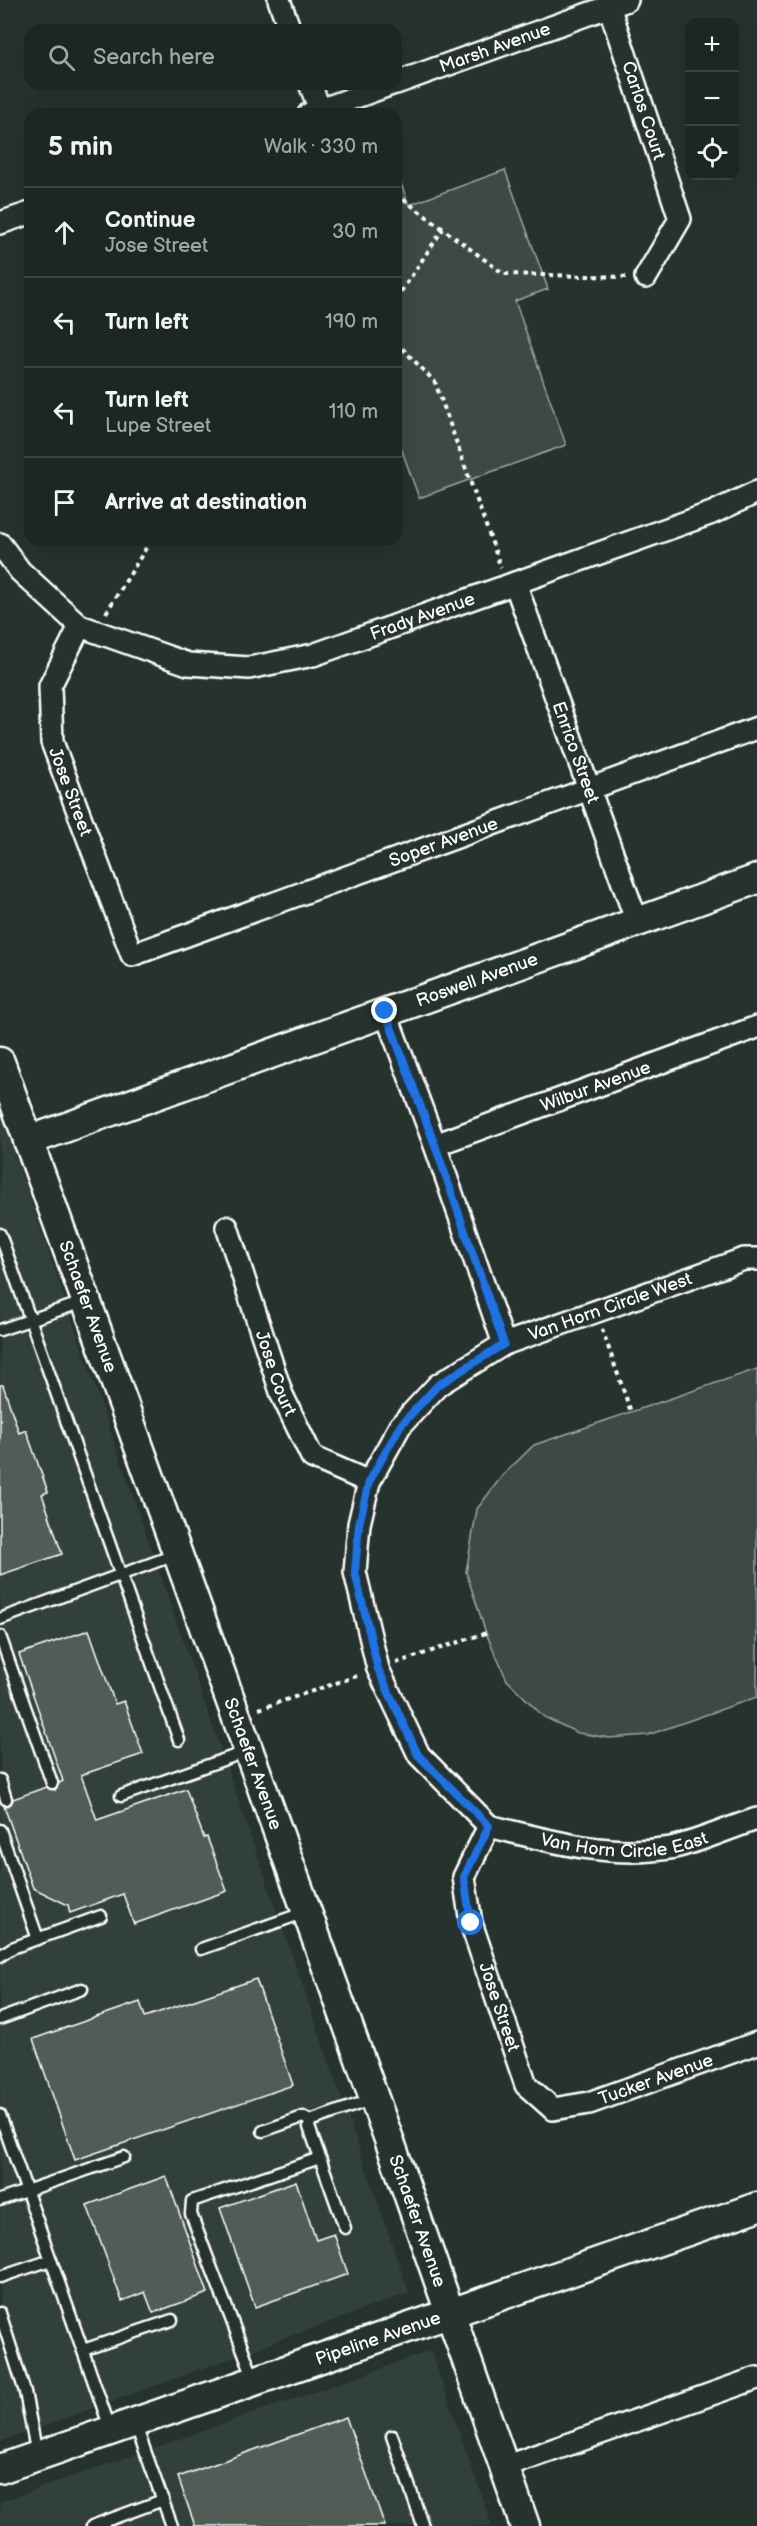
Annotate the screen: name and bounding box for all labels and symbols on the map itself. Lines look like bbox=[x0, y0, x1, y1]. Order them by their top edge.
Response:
street label: Marsh Avenue bbox=[437, 18, 554, 78]
street label: Carlos Court bbox=[617, 59, 670, 163]
street label: Frady Avenue bbox=[367, 588, 478, 645]
street label: Enrico Street bbox=[548, 699, 604, 807]
street label: Jose Street bbox=[44, 745, 96, 839]
street label: Soper Avenue bbox=[386, 813, 501, 872]
street label: Roswell Avenue bbox=[413, 949, 541, 1012]
route end bbox=[371, 997, 397, 1023]
street label: Wilbur Avenue bbox=[538, 1057, 654, 1116]
street label: Schaefer Avenue bbox=[54, 1238, 121, 1376]
street label: Van Horn Circle West bbox=[526, 1268, 695, 1346]
street label: Jose Court bbox=[251, 1328, 301, 1420]
street label: Schaefer Avenue bbox=[219, 1695, 286, 1833]
street label: Van Horn Circle East bbox=[539, 1827, 711, 1862]
route start bbox=[457, 1909, 483, 1935]
street label: Jose Street bbox=[474, 1960, 524, 2055]
street label: Tucker Avenue bbox=[596, 2049, 716, 2110]
street label: Schaefer Avenue bbox=[384, 2152, 450, 2290]
street label: Pipeline Avenue bbox=[313, 2307, 444, 2370]

